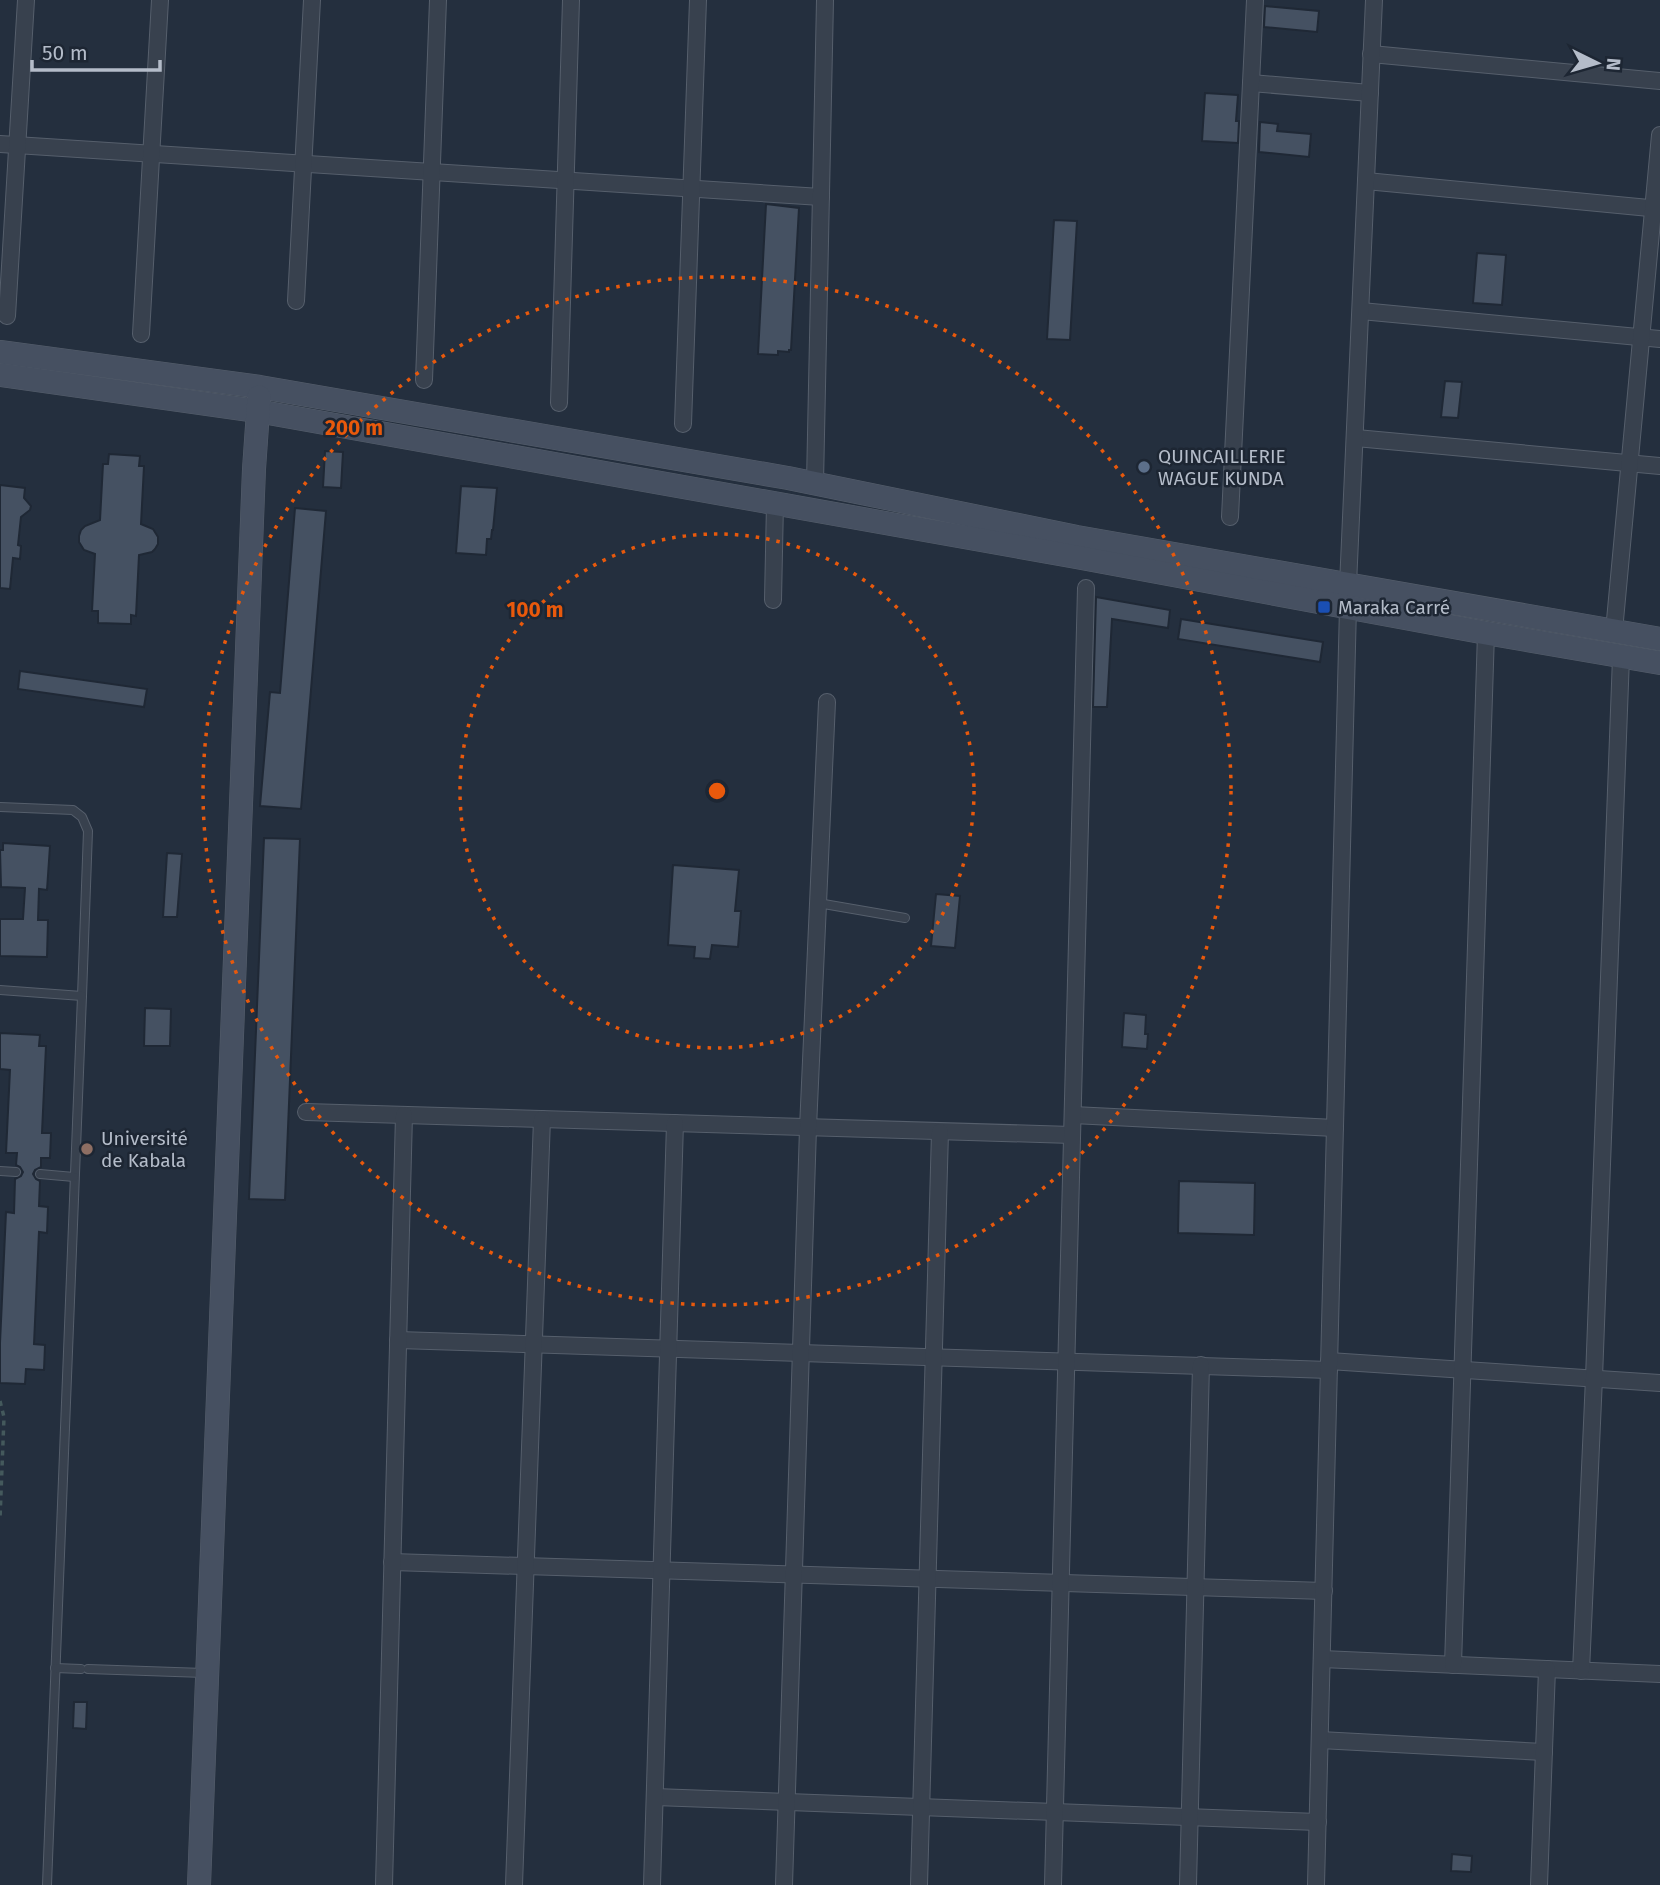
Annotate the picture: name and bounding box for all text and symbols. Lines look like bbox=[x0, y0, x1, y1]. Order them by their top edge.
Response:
scale bar bbox=[32, 28, 159, 72]
north arrow bbox=[1562, 28, 1632, 98]
text: 50 m bbox=[42, 40, 88, 66]
text: N bbox=[1601, 57, 1625, 72]
text: 200 m bbox=[325, 415, 383, 441]
place label: QUINCAILLERIE WAGUE KUNDA bbox=[1158, 445, 1286, 490]
marker: QUINCAILLERIE WAGUE KUNDA bbox=[1136, 459, 1152, 475]
place label: Maraka Carré bbox=[1338, 596, 1450, 619]
text: 100 m bbox=[506, 597, 564, 623]
marker: Maraka Carré bbox=[1316, 599, 1332, 615]
centre of rings bbox=[705, 779, 729, 803]
place label: Université de Kabala bbox=[101, 1127, 188, 1172]
marker: Université de Kabala bbox=[79, 1141, 95, 1157]

